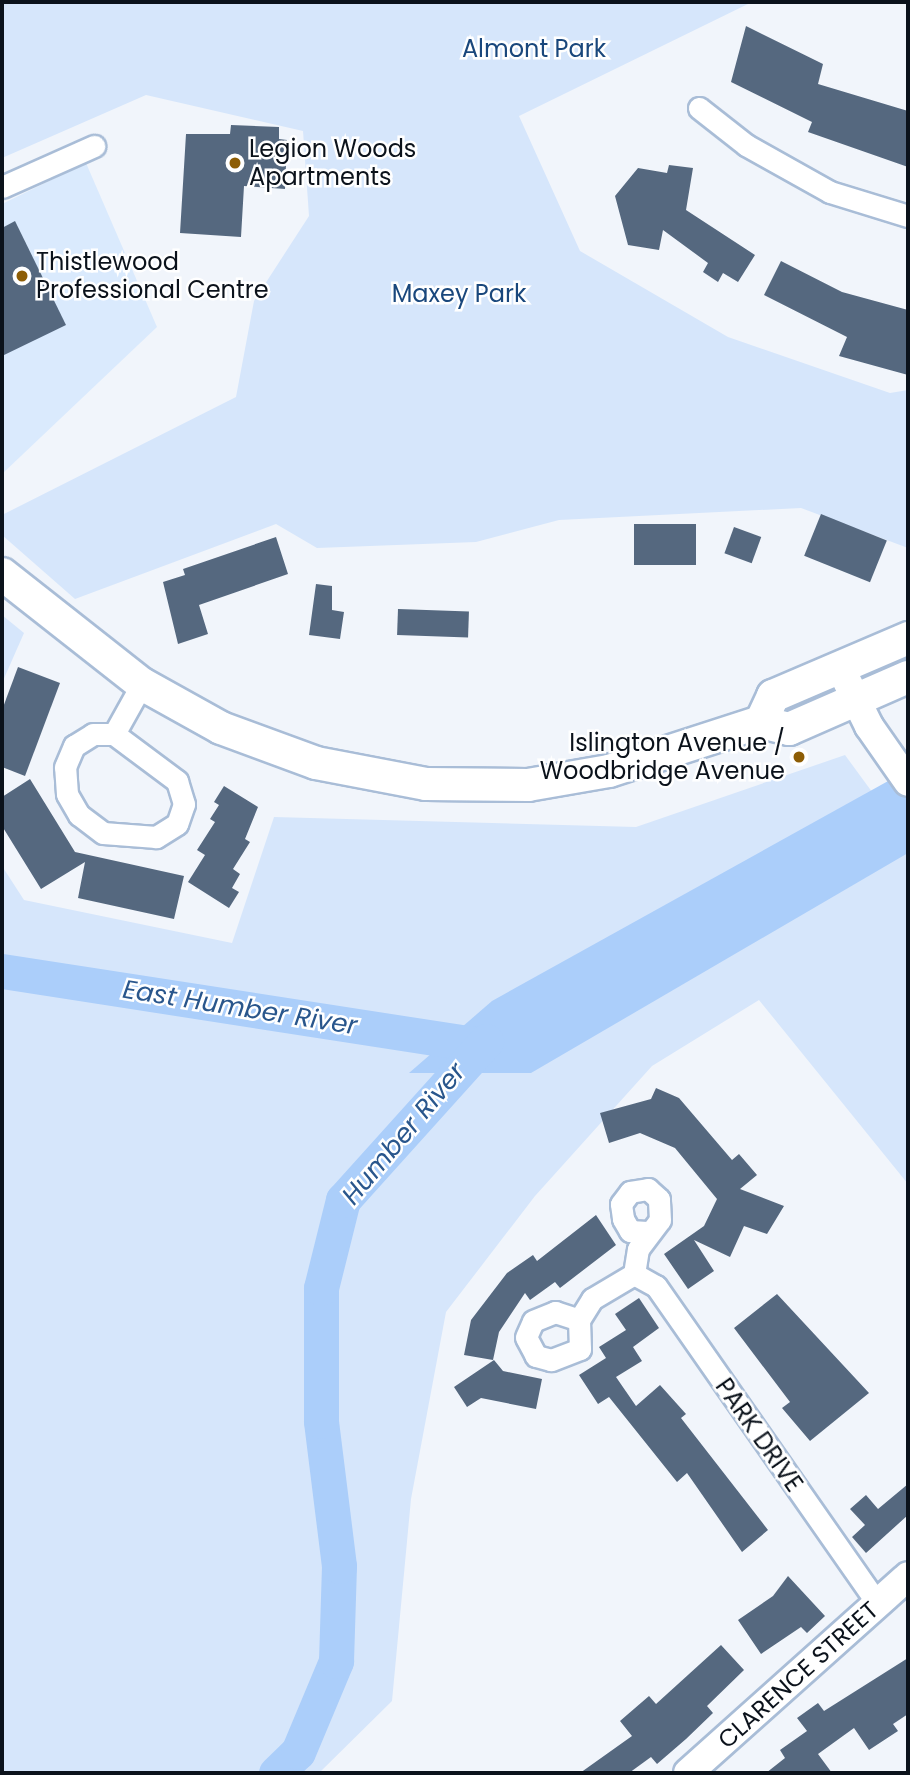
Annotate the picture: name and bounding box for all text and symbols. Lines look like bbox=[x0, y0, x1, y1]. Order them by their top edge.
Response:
park label: Almont Park bbox=[462, 35, 606, 63]
place label: Legion Woods Apartments bbox=[249, 135, 416, 191]
marker: Legion Woods Apartments bbox=[227, 155, 243, 171]
place label: Thistlewood Professional Centre bbox=[36, 248, 269, 304]
marker: Thistlewood Professional Centre bbox=[14, 268, 30, 284]
park label: Maxey Park bbox=[392, 280, 526, 308]
place label: Islington Avenue / Woodbridge Avenue bbox=[540, 729, 785, 785]
marker: Islington Avenue / Woodbridge Avenue bbox=[791, 749, 807, 765]
water label: East Humber River bbox=[121, 974, 359, 1042]
water label: Humber River bbox=[336, 1057, 472, 1211]
street label: PARK DRIVE bbox=[710, 1373, 808, 1497]
street label: CLARENCE STREET bbox=[712, 1596, 884, 1754]

